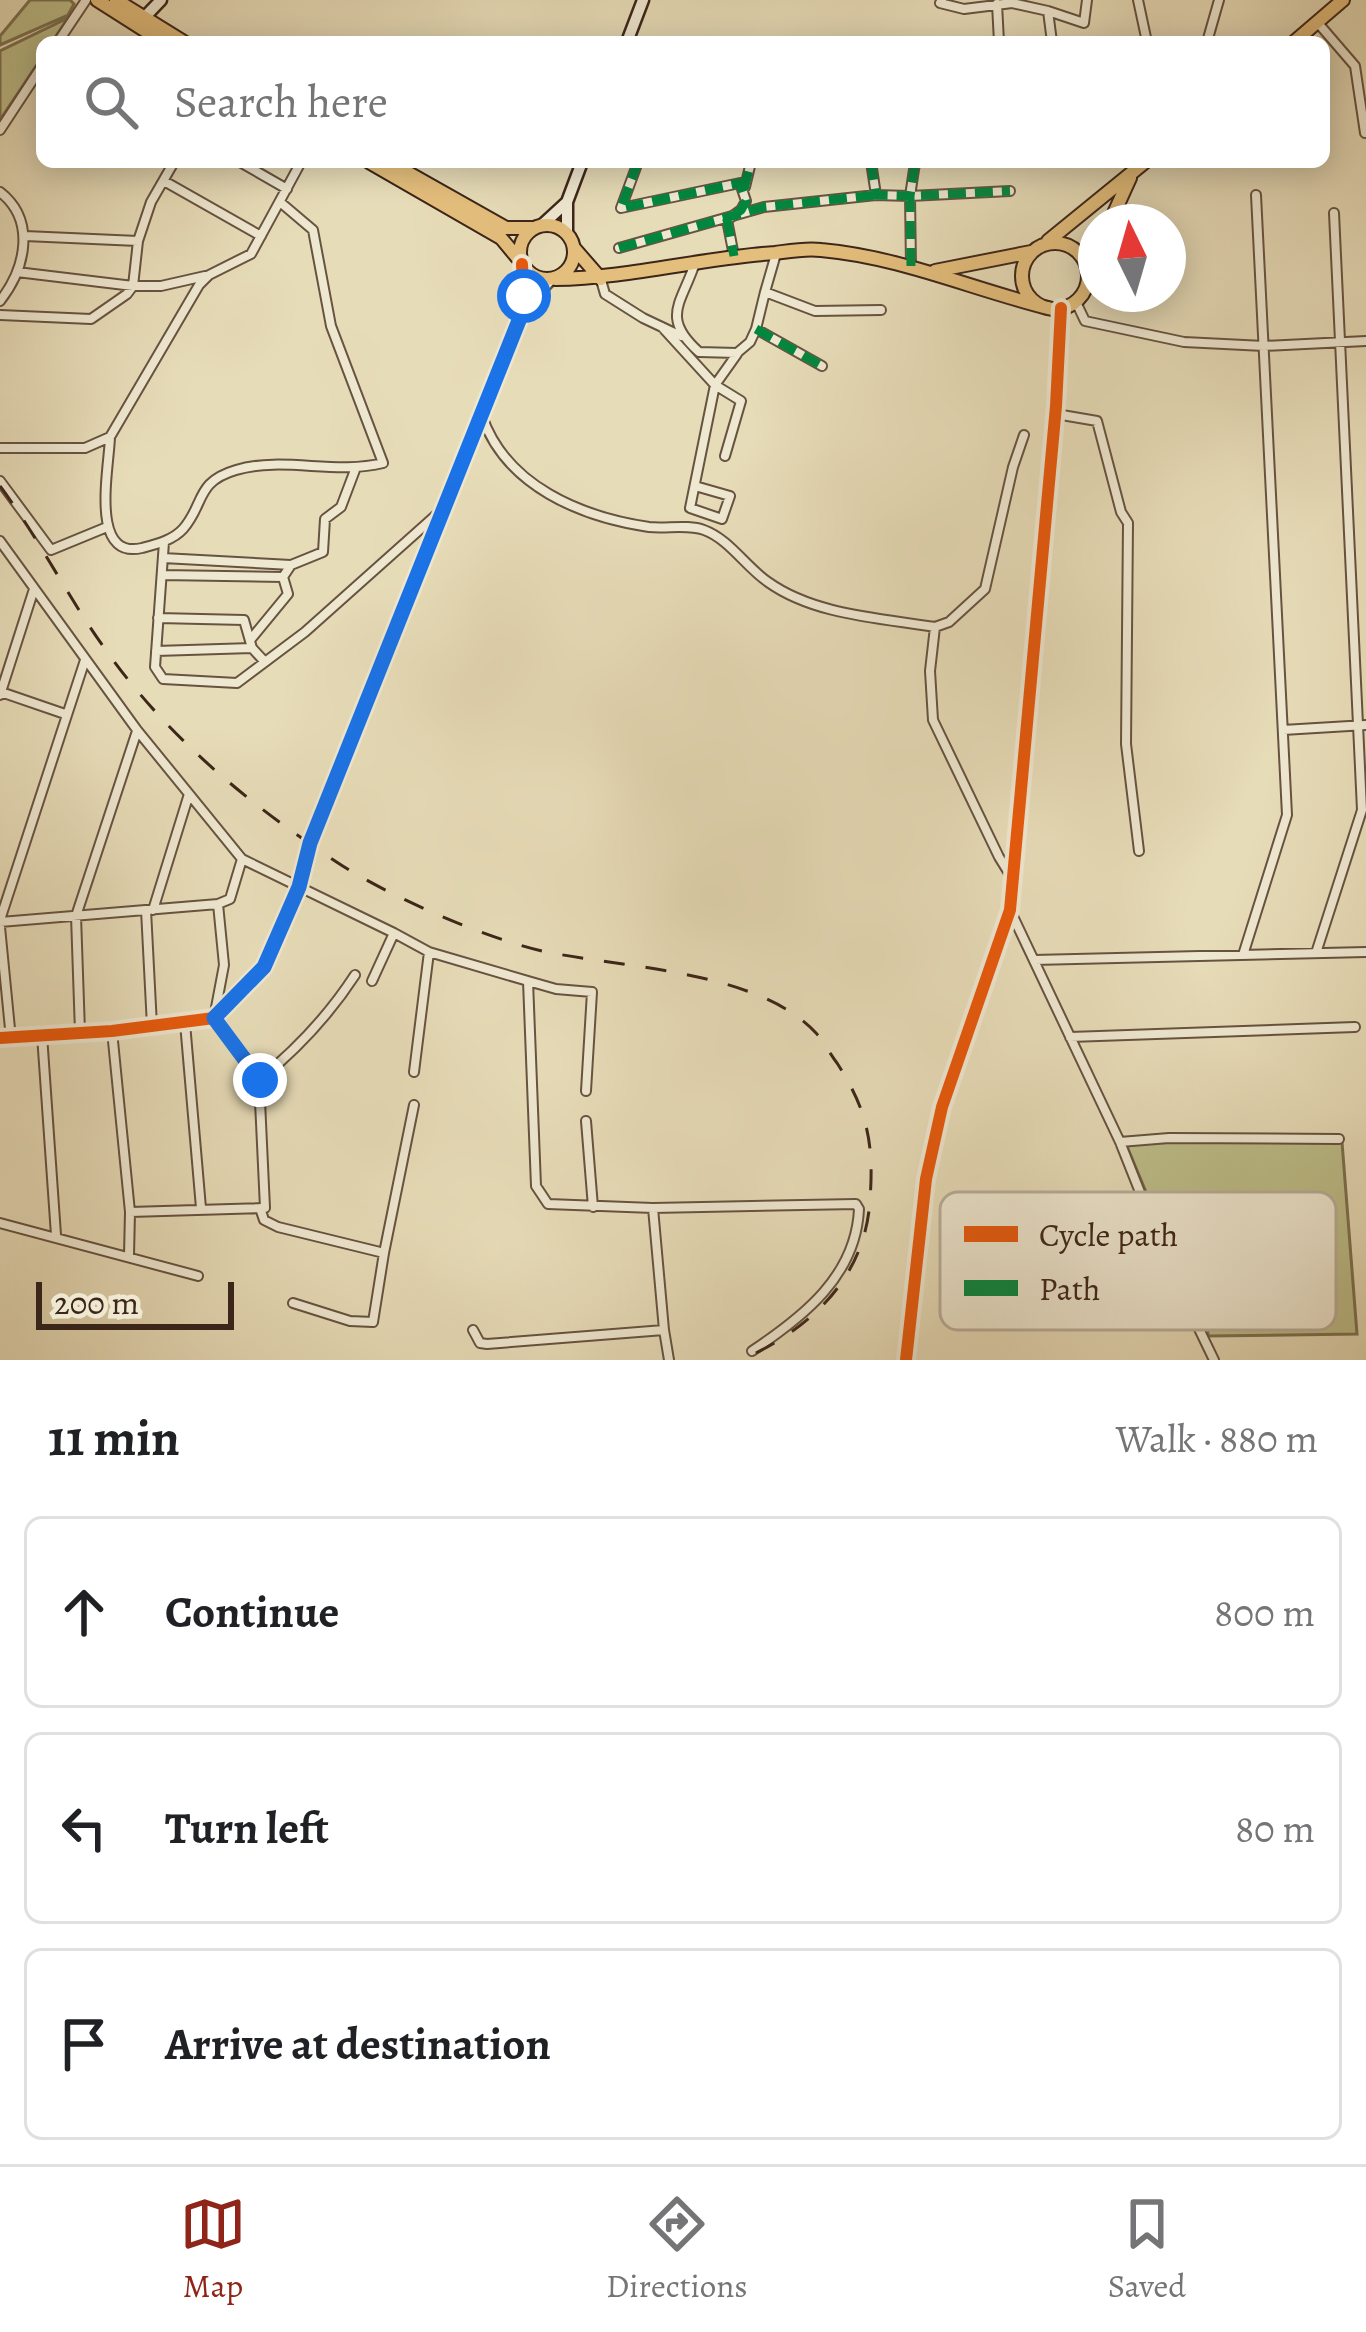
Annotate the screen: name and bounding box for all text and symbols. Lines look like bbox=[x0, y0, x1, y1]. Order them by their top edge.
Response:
search box bbox=[36, 36, 1330, 168]
icon: search bbox=[78, 69, 144, 135]
text: Search here bbox=[174, 71, 388, 133]
north arrow bbox=[1078, 204, 1186, 312]
route start bbox=[497, 269, 551, 323]
route end bbox=[233, 1053, 287, 1107]
legend bbox=[940, 1192, 1336, 1330]
text: Cycle path bbox=[1039, 1212, 1178, 1257]
text: Path bbox=[1039, 1266, 1100, 1311]
scale bar bbox=[36, 1276, 234, 1329]
text: 200 m bbox=[54, 1280, 139, 1325]
text: 11 min bbox=[48, 1403, 180, 1473]
text: Walk · 880 m bbox=[1116, 1412, 1318, 1465]
icon: ahead bbox=[51, 1579, 117, 1645]
text: Continue bbox=[165, 1581, 339, 1643]
text: 800 m bbox=[1214, 1586, 1315, 1639]
icon: left bbox=[51, 1795, 117, 1861]
text: Turn left bbox=[165, 1797, 329, 1859]
text: 80 m bbox=[1235, 1802, 1315, 1855]
icon: arrive bbox=[51, 2011, 117, 2077]
text: Arrive at destination bbox=[165, 2013, 551, 2075]
tab: Map bbox=[180, 2191, 246, 2308]
tab: Directions bbox=[606, 2191, 748, 2308]
tab: Saved bbox=[1108, 2191, 1186, 2308]

